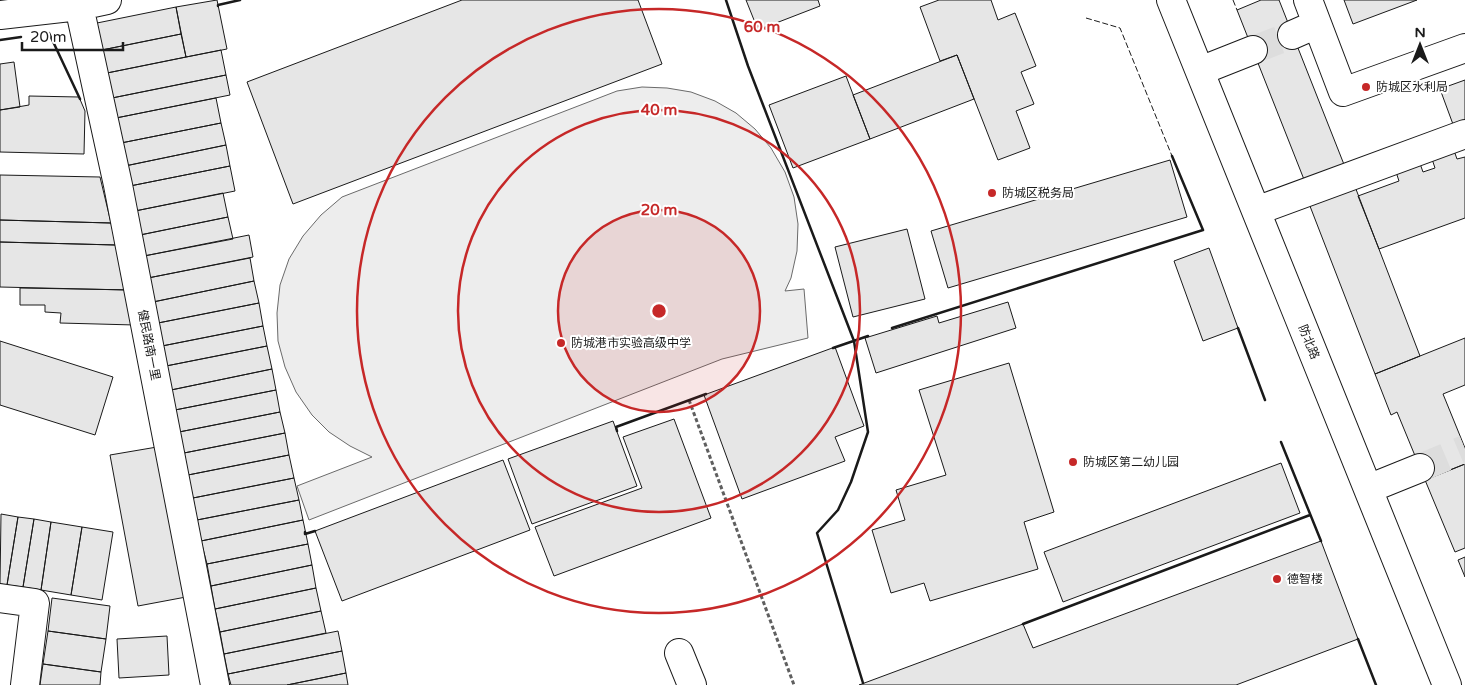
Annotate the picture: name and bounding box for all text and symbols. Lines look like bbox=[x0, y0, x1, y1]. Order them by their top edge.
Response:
text: 60 m bbox=[744, 18, 780, 36]
scale bar bbox=[22, 20, 124, 52]
north arrow bbox=[1395, 20, 1445, 70]
text: N bbox=[1414, 24, 1426, 41]
text: 20 m bbox=[30, 28, 67, 46]
place label: 防城区水利局 bbox=[1376, 80, 1448, 94]
marker: 防城区水利局 bbox=[1360, 81, 1372, 93]
text: 40 m bbox=[641, 101, 677, 119]
place label: 防城区税务局 bbox=[1002, 186, 1074, 200]
marker: 防城区税务局 bbox=[986, 187, 998, 199]
text: 20 m bbox=[641, 201, 677, 219]
centre of rings bbox=[650, 302, 668, 320]
street label: 健民路南一里 bbox=[135, 308, 163, 382]
street label: 防北路 bbox=[1296, 323, 1322, 361]
place label: 防城港市实验高级中学 bbox=[571, 336, 691, 350]
marker: 防城港市实验高级中学 bbox=[555, 337, 567, 349]
place label: 防城区第二幼儿园 bbox=[1083, 455, 1179, 469]
marker: 防城区第二幼儿园 bbox=[1067, 456, 1079, 468]
place label: 德智楼 bbox=[1287, 572, 1323, 586]
marker: 德智楼 bbox=[1271, 573, 1283, 585]

